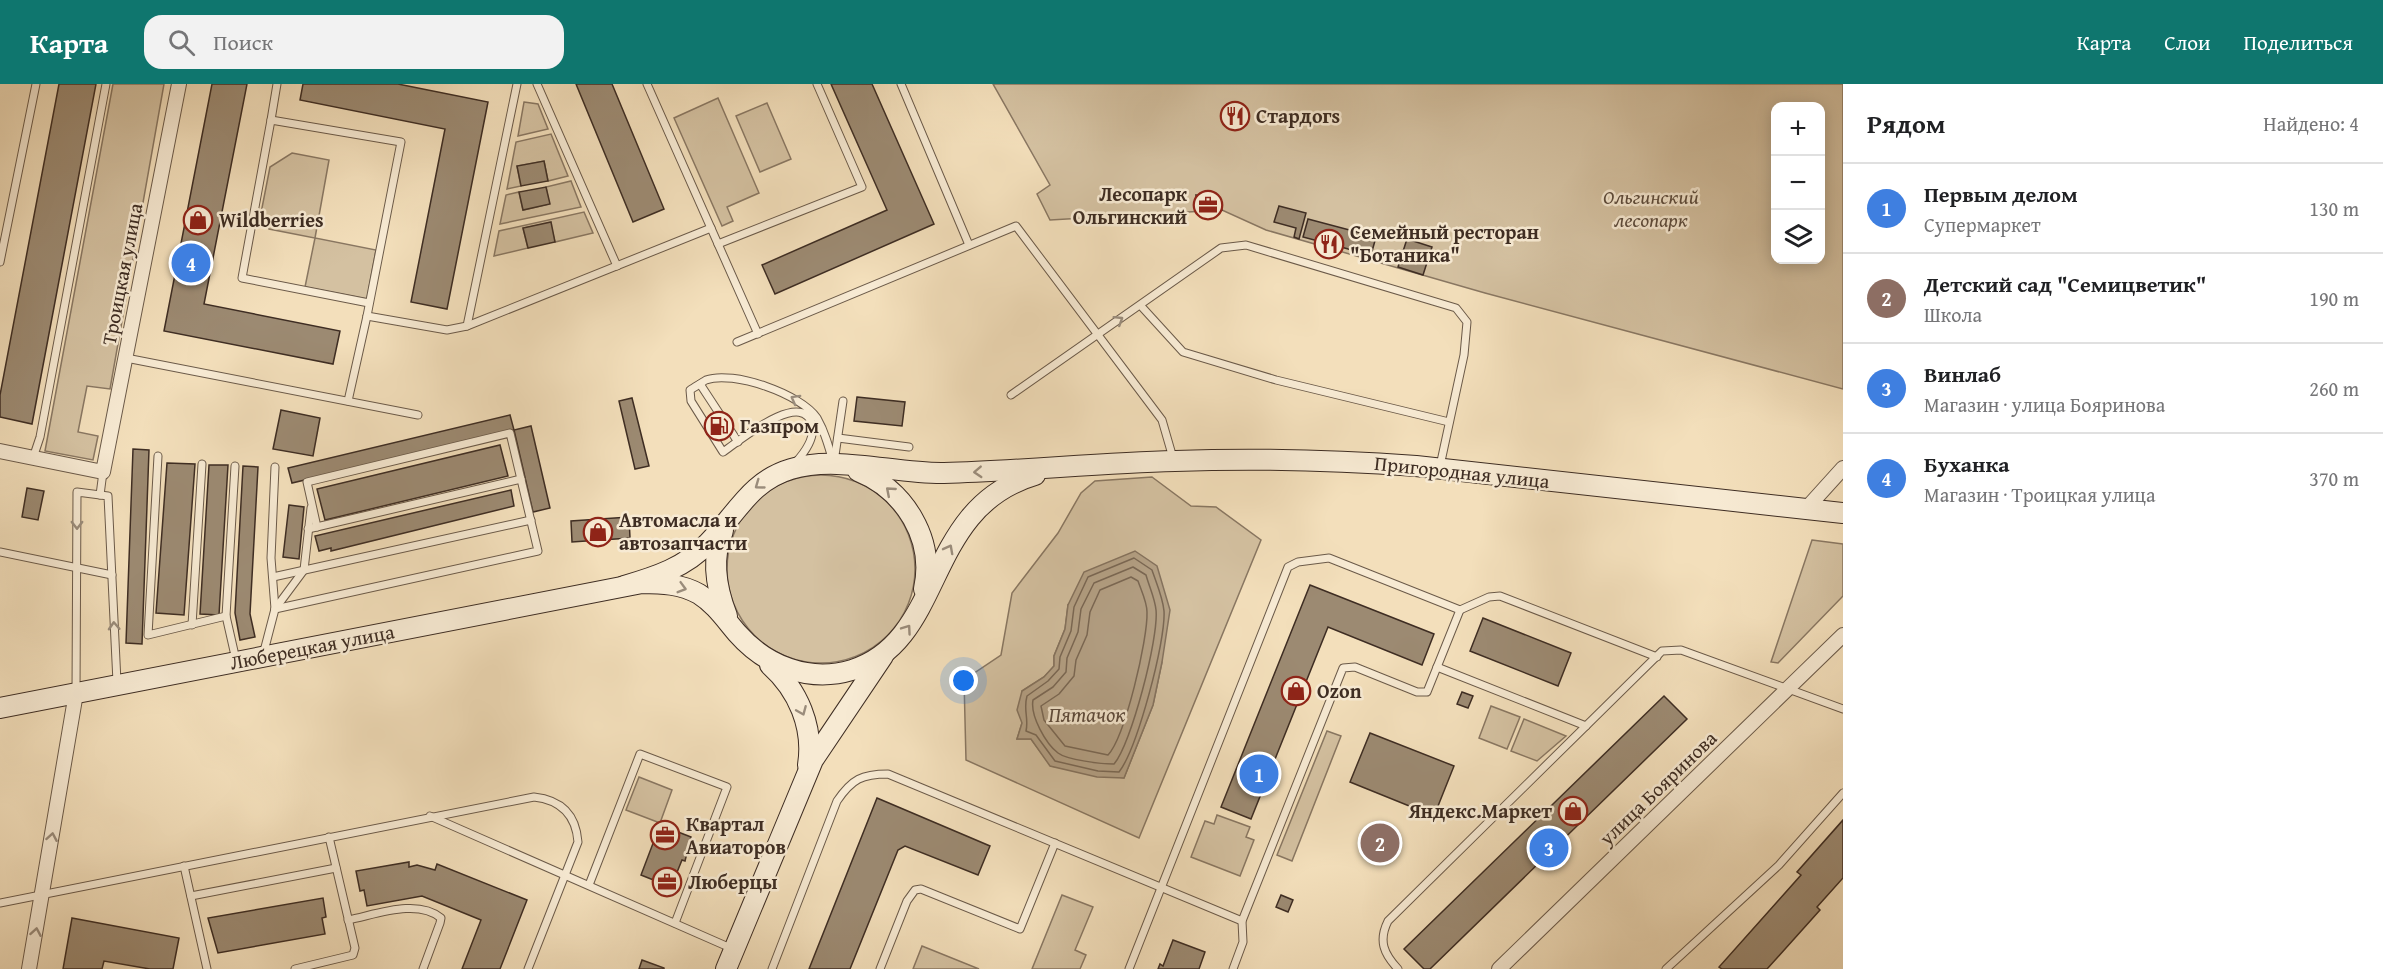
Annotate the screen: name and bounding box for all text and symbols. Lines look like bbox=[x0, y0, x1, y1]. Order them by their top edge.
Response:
search box bbox=[144, 15, 564, 69]
text: Карта bbox=[30, 22, 108, 63]
icon: search bbox=[165, 26, 198, 59]
text: Поиск bbox=[213, 26, 273, 58]
text: Карта bbox=[2077, 27, 2131, 58]
text: Слои bbox=[2164, 27, 2210, 58]
text: Поделиться bbox=[2243, 27, 2353, 58]
restaurant icon: Стардогs bbox=[1219, 100, 1251, 132]
place label: Стардогs bbox=[1256, 101, 1340, 130]
map controls bbox=[1771, 102, 1825, 264]
button: + bbox=[1771, 102, 1825, 156]
text: Рядом bbox=[1867, 104, 1945, 143]
text: Найдено: 4 bbox=[2263, 109, 2359, 138]
button: − bbox=[1771, 156, 1825, 210]
text: Первым делом bbox=[1924, 178, 2078, 210]
place label: Лесопарк Ольгинский bbox=[1073, 179, 1188, 231]
park label: Ольгинский лесопарк bbox=[1603, 182, 1699, 234]
office icon: Лесопарк Ольгинский bbox=[1192, 189, 1224, 221]
text: 1 bbox=[1881, 194, 1892, 223]
text: 130 m bbox=[2309, 194, 2359, 223]
street label: Троицкая улица bbox=[94, 200, 150, 347]
shop icon: Wildberries bbox=[182, 204, 214, 236]
place label: Wildberries bbox=[219, 205, 324, 234]
button: layers bbox=[1771, 210, 1825, 264]
text: Супермаркет bbox=[1924, 210, 2041, 239]
place label: Семейный ресторан "Ботаника" bbox=[1350, 217, 1539, 269]
restaurant icon: Семейный ресторан "Ботаника" bbox=[1313, 228, 1345, 260]
pin: 4 bbox=[172, 240, 210, 285]
text: Детский сад "Семицветик" bbox=[1924, 268, 2206, 300]
text: 2 bbox=[1881, 284, 1892, 313]
text: 190 m bbox=[2309, 284, 2359, 313]
text: Школа bbox=[1924, 300, 1982, 329]
one-way arrow bbox=[1113, 316, 1123, 328]
text: Винлаб bbox=[1924, 358, 2001, 390]
text: 3 bbox=[1881, 374, 1892, 403]
text: 260 m bbox=[2309, 374, 2359, 403]
text: Магазин · улица Бояринова bbox=[1924, 390, 2165, 419]
one-way arrow bbox=[791, 394, 801, 406]
fuel station icon: Газпром bbox=[703, 410, 735, 442]
place label: Газпром bbox=[740, 411, 819, 440]
street label: Пригородная улица bbox=[1373, 448, 1551, 495]
text: Буханка bbox=[1924, 448, 2010, 480]
text: 4 bbox=[1881, 464, 1892, 493]
text: 370 m bbox=[2309, 464, 2359, 493]
one-way arrow bbox=[974, 465, 983, 478]
one-way arrow bbox=[755, 478, 766, 489]
text: Магазин · Троицкая улица bbox=[1924, 480, 2156, 509]
one-way arrow bbox=[886, 487, 897, 498]
place label: Автомасла и автозапчасти bbox=[619, 505, 748, 557]
shop icon: Автомасла и автозапчасти bbox=[582, 516, 614, 548]
one-way arrow bbox=[71, 521, 83, 530]
one-way arrow bbox=[942, 545, 953, 555]
one-way arrow bbox=[676, 581, 687, 593]
street label: Люберецкая улица bbox=[227, 616, 397, 677]
one-way arrow bbox=[108, 622, 121, 631]
one-way arrow bbox=[900, 624, 911, 635]
your location bbox=[949, 666, 978, 695]
shop icon: Ozon bbox=[1280, 675, 1312, 707]
place label: Ozon bbox=[1317, 676, 1362, 705]
water label: Пятачок bbox=[1048, 699, 1126, 730]
one-way arrow bbox=[795, 705, 807, 716]
street label: улица Бояринова bbox=[1592, 723, 1723, 852]
pin: 1 bbox=[1240, 752, 1278, 796]
shop icon: Яндекс.Маркет bbox=[1557, 795, 1589, 827]
place label: Яндекс.Маркет bbox=[1407, 796, 1552, 825]
place label: Квартал Авиаторов bbox=[686, 809, 786, 861]
office icon: Квартал Авиаторов bbox=[649, 819, 681, 851]
pin: 2 bbox=[1360, 820, 1400, 866]
pin: 3 bbox=[1530, 826, 1568, 870]
one-way arrow bbox=[46, 833, 58, 842]
office icon: Люберцы bbox=[651, 866, 683, 898]
place label: Люберцы bbox=[688, 867, 778, 896]
one-way arrow bbox=[29, 927, 42, 937]

